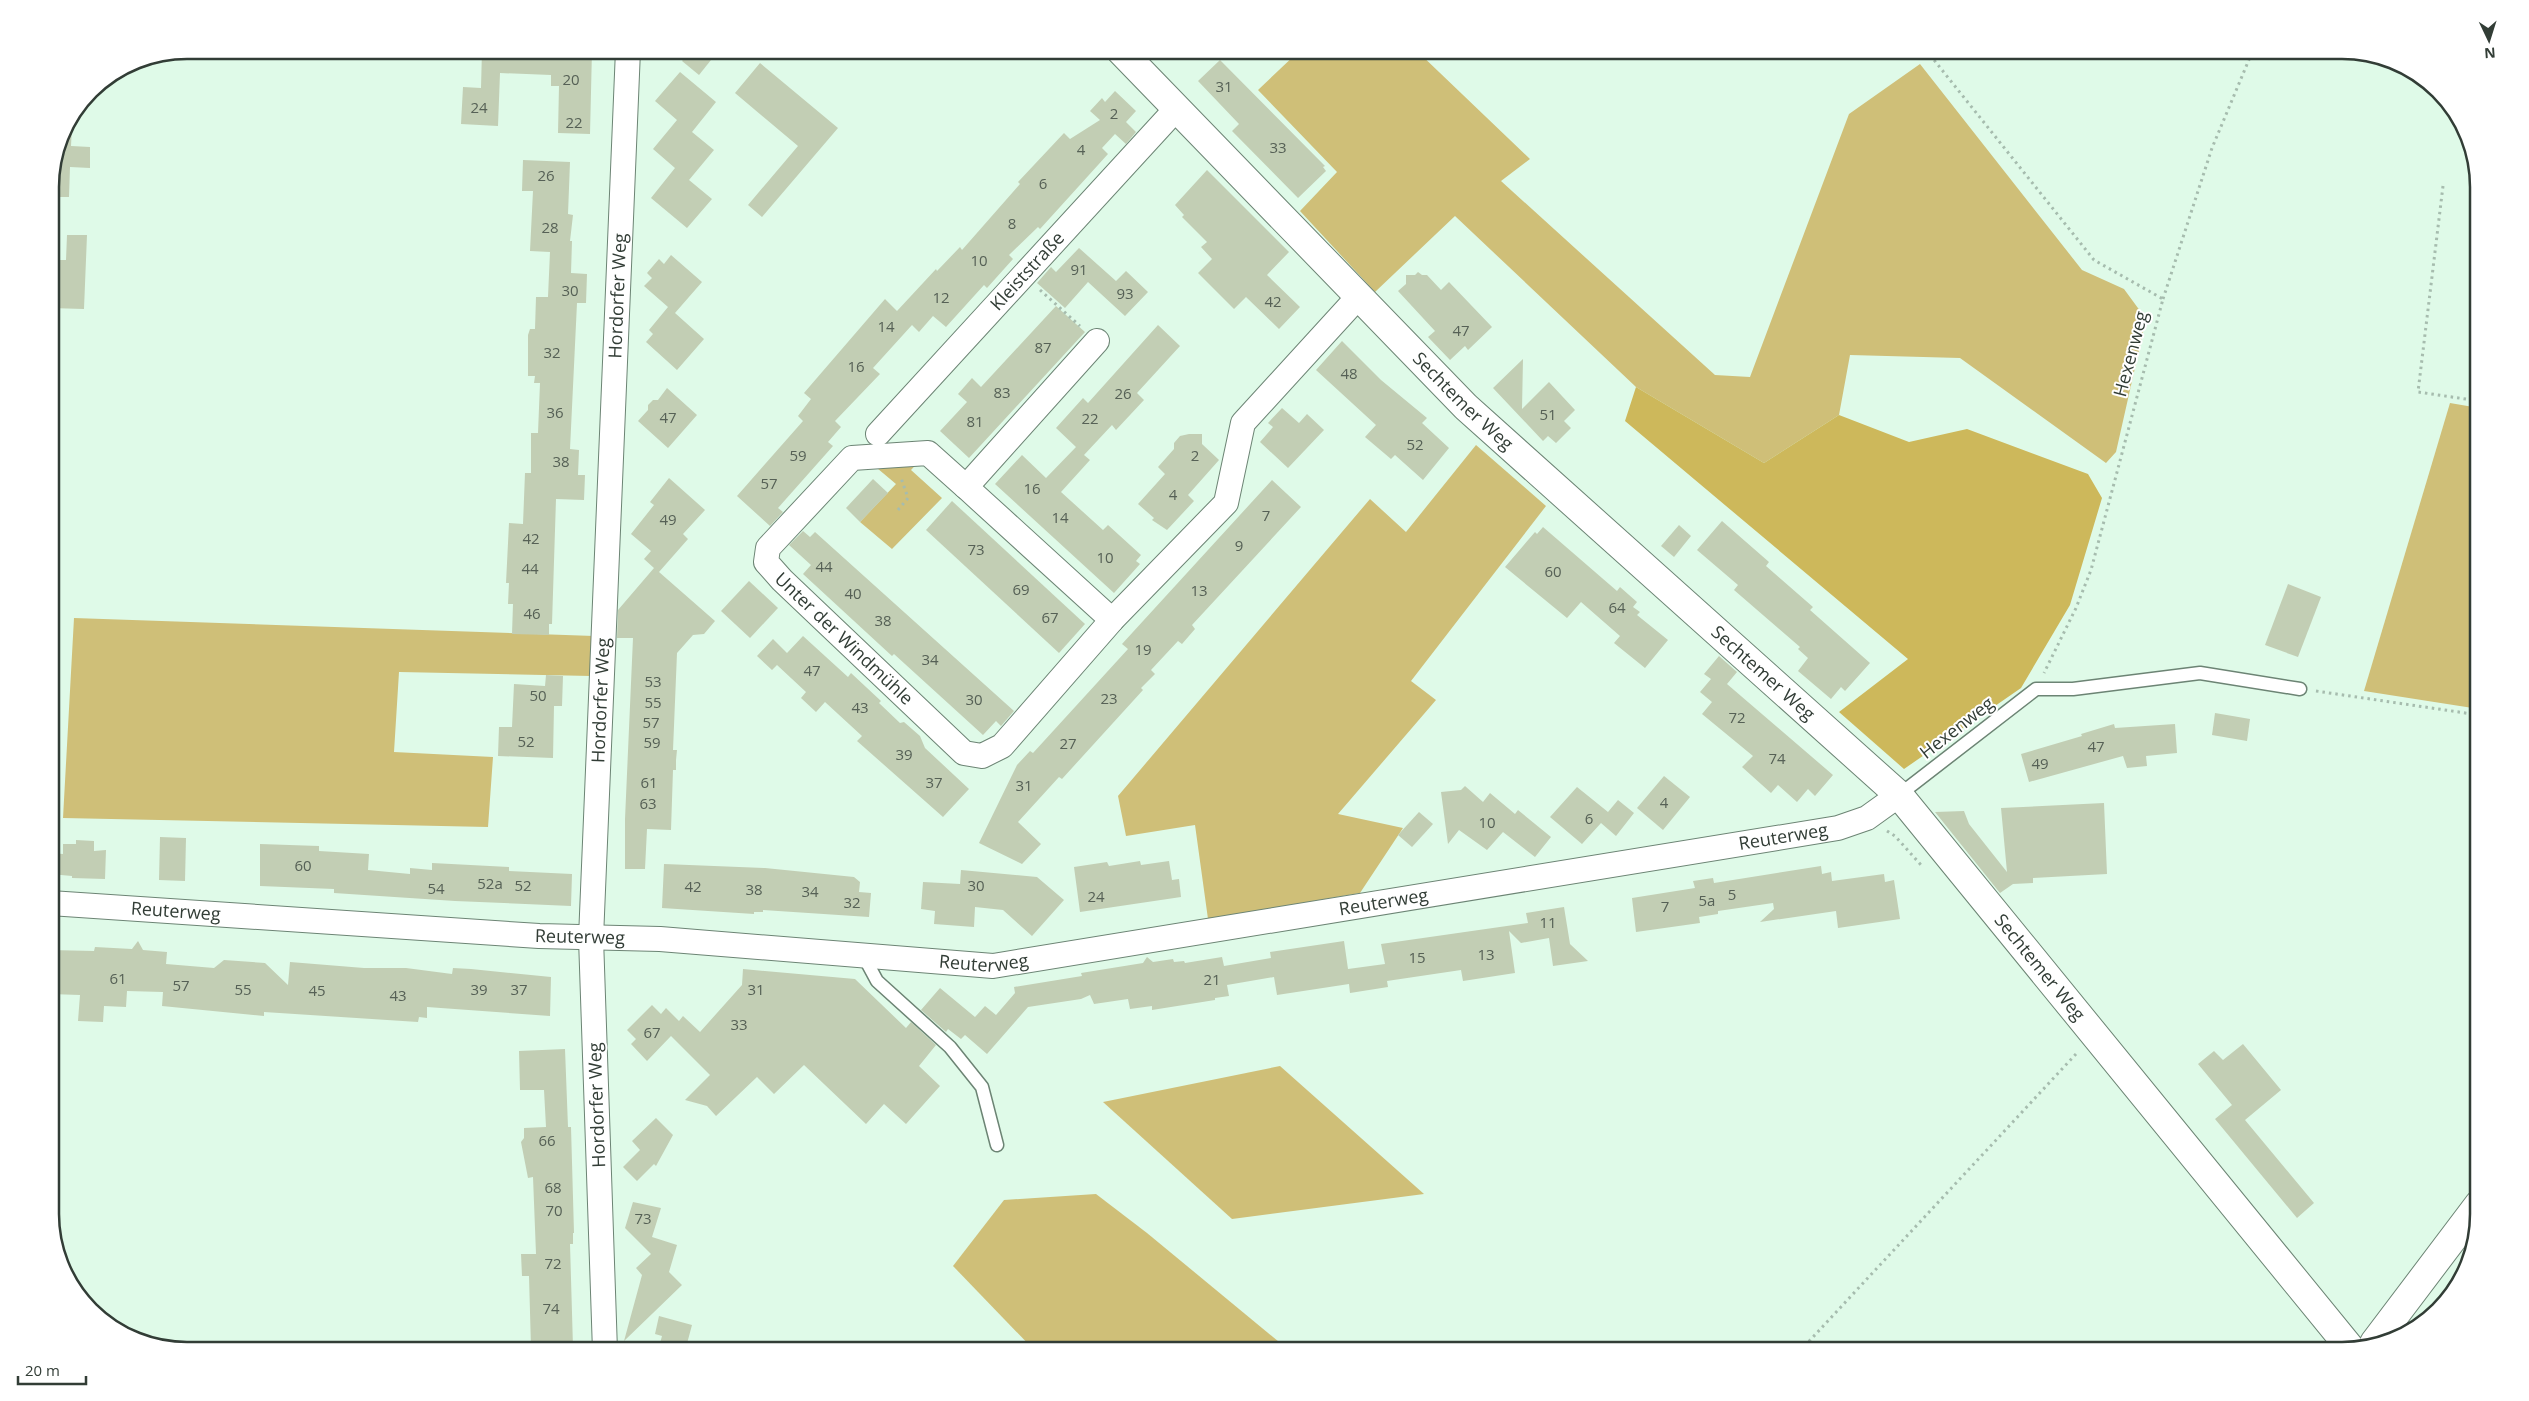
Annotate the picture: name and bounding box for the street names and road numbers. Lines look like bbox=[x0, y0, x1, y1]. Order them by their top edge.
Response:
street label: Kleiststraße bbox=[984, 226, 1069, 315]
street label: Hordorfer Weg bbox=[602, 232, 631, 359]
street label: Hexenweg bbox=[2107, 308, 2153, 399]
street label: Sechtemer Weg bbox=[1408, 346, 1519, 455]
street label: Unter der Windmühle bbox=[770, 566, 919, 710]
street label: Sechtemer Weg bbox=[1707, 620, 1821, 725]
street label: Hordorfer Weg bbox=[585, 637, 615, 764]
street label: Hexenweg bbox=[1914, 691, 1999, 764]
street label: Reuterweg bbox=[1737, 817, 1830, 855]
street label: Reuterweg bbox=[1337, 882, 1430, 920]
street label: Reuterweg bbox=[130, 895, 222, 926]
street label: Sechtemer Weg bbox=[1990, 908, 2091, 1025]
street label: Reuterweg bbox=[535, 923, 625, 949]
street label: Reuterweg bbox=[938, 947, 1030, 977]
street label: Hordorfer Weg bbox=[582, 1042, 610, 1168]

